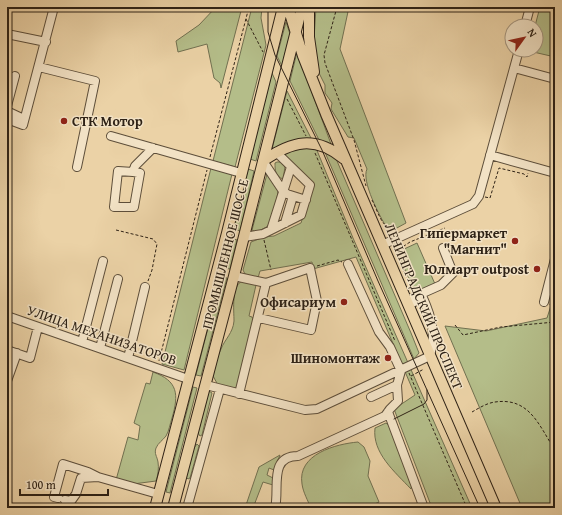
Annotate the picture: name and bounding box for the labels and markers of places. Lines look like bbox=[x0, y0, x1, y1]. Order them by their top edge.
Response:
place label: СТК Мотор bbox=[72, 111, 143, 131]
marker: СТК Мотор bbox=[59, 116, 69, 126]
place label: Гипермаркет "Магнит" bbox=[420, 223, 508, 259]
marker: Гипермаркет "Магнит" bbox=[510, 236, 520, 246]
place label: Юлмарт outpost bbox=[424, 259, 530, 279]
marker: Юлмарт outpost bbox=[532, 264, 542, 274]
place label: Офисариум bbox=[260, 292, 336, 312]
marker: Офисариум bbox=[339, 297, 349, 307]
place label: Шиномонтаж bbox=[291, 348, 381, 368]
marker: Шиномонтаж bbox=[383, 353, 393, 363]

